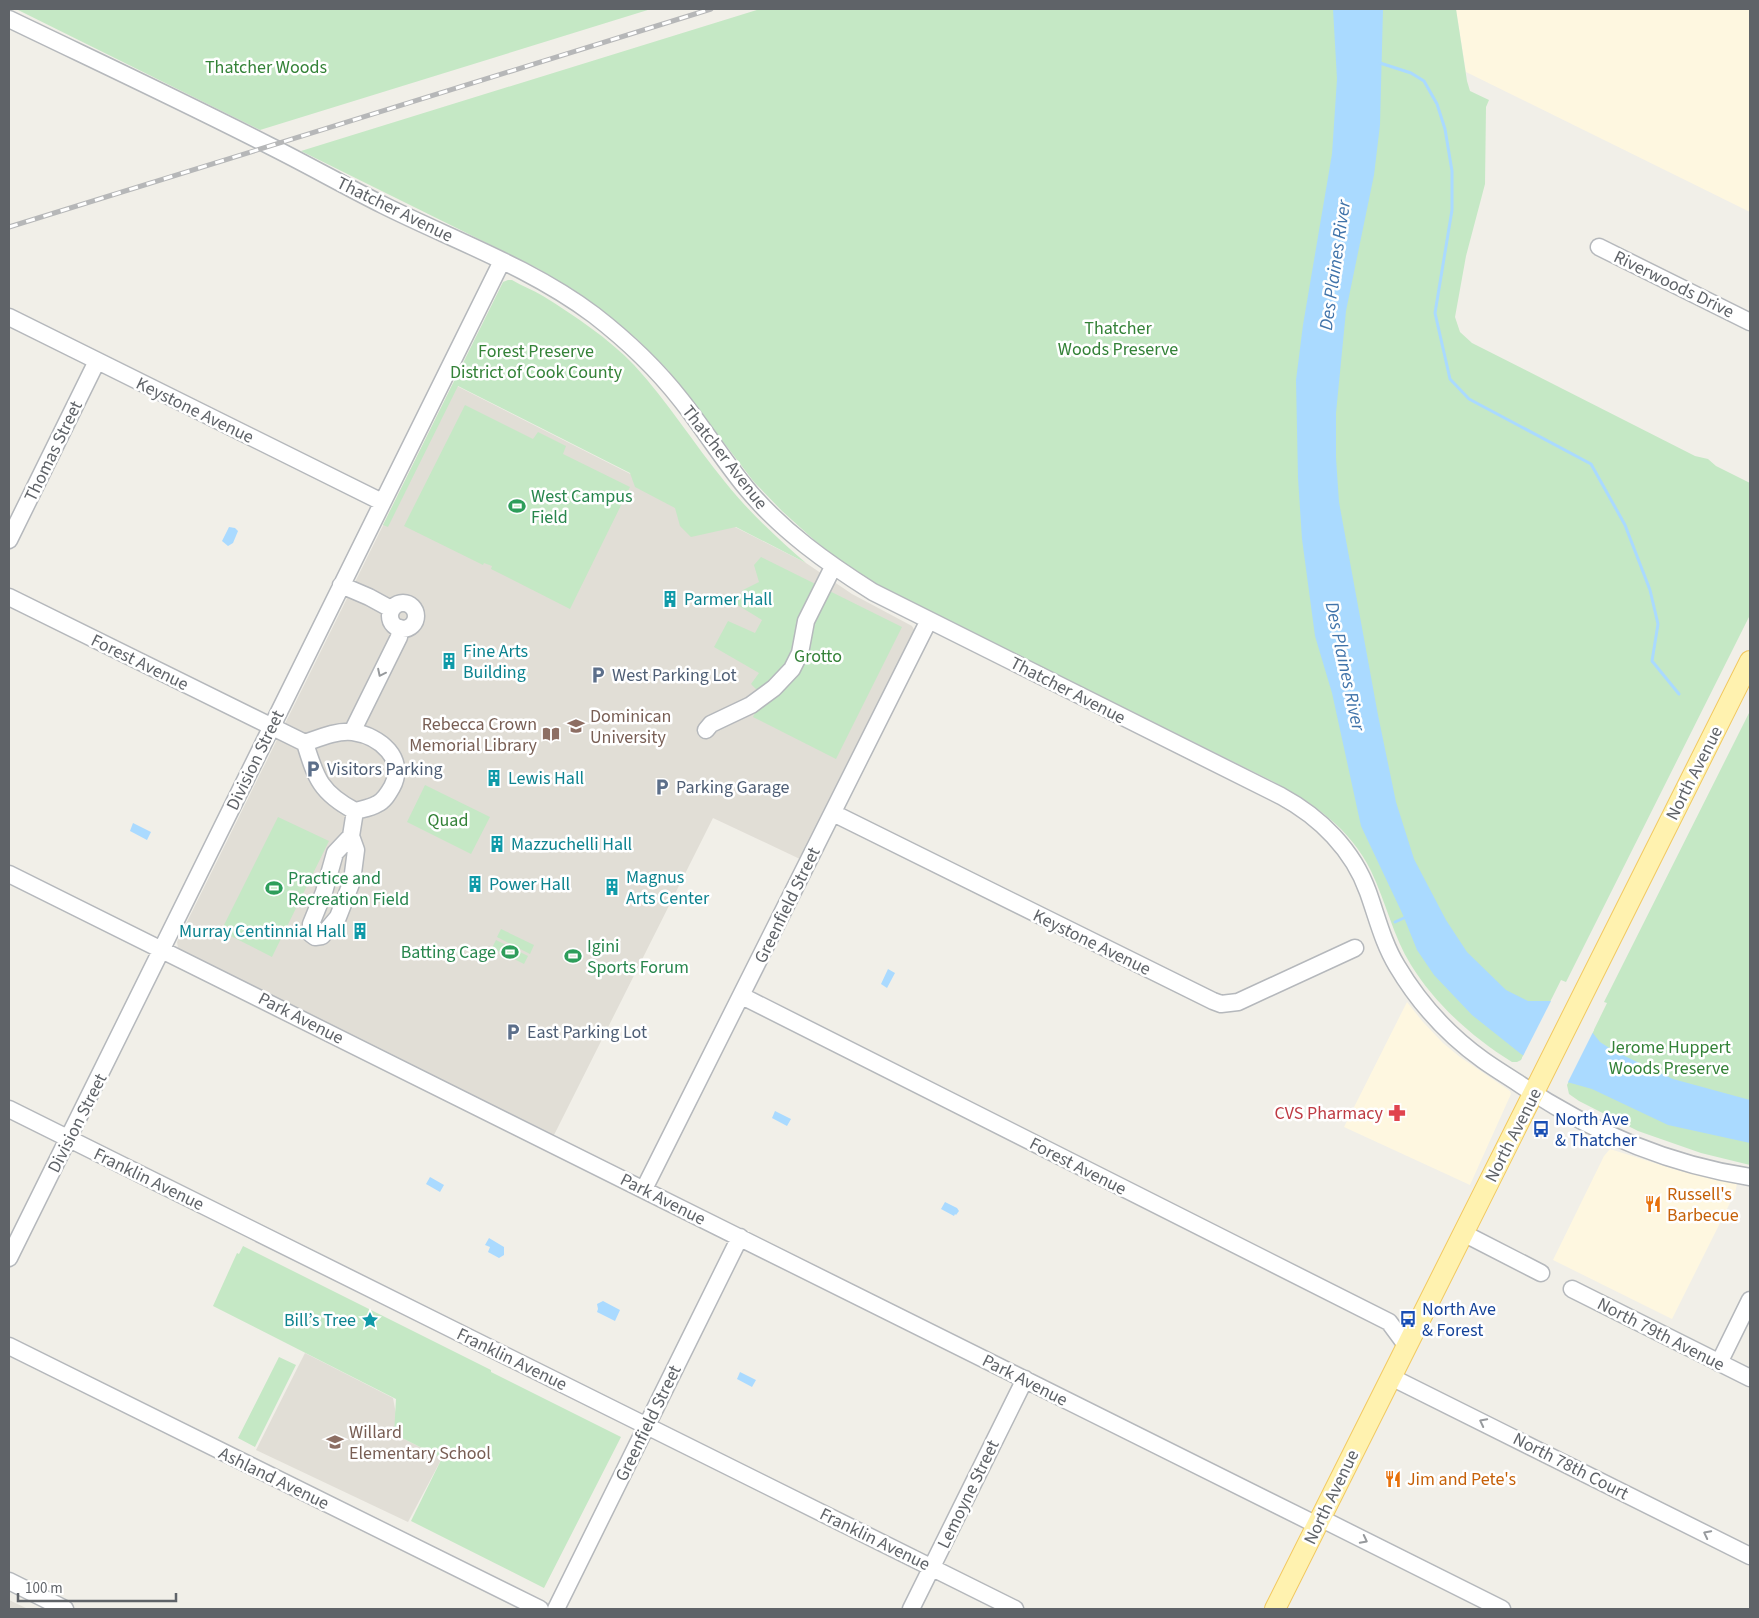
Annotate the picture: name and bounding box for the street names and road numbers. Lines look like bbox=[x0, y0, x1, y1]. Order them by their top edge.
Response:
street label: Thatcher Avenue bbox=[333, 171, 457, 248]
street label: Riverwoods Drive bbox=[1609, 244, 1738, 324]
street label: Keystone Avenue bbox=[132, 371, 258, 450]
street label: Thomas Street bbox=[18, 397, 89, 506]
street label: Thatcher Avenue bbox=[676, 400, 773, 515]
street label: Forest Avenue bbox=[87, 628, 193, 697]
street label: Thatcher Avenue bbox=[1006, 651, 1130, 730]
street label: Division Street bbox=[220, 706, 290, 815]
street label: North Avenue bbox=[1660, 722, 1729, 825]
street label: Greenfield Street bbox=[748, 843, 826, 968]
street label: Keystone Avenue bbox=[1029, 903, 1155, 982]
street label: Park Avenue bbox=[254, 986, 348, 1051]
street label: Division Street bbox=[42, 1069, 113, 1177]
street label: North Avenue bbox=[1479, 1084, 1548, 1187]
street label: Forest Avenue bbox=[1025, 1131, 1131, 1202]
street label: Franklin Avenue bbox=[89, 1142, 208, 1217]
street label: Park Avenue bbox=[616, 1167, 710, 1232]
street label: North 79th Avenue bbox=[1593, 1292, 1729, 1377]
street label: Franklin Avenue bbox=[452, 1322, 571, 1397]
street label: Park Avenue bbox=[978, 1348, 1072, 1413]
street label: Greenfield Street bbox=[609, 1361, 687, 1486]
street label: North 78th Court bbox=[1509, 1427, 1633, 1506]
street label: Lemoyne Street bbox=[931, 1436, 1006, 1553]
street label: Ashland Avenue bbox=[214, 1441, 333, 1516]
street label: North Avenue bbox=[1298, 1446, 1365, 1549]
street label: Franklin Avenue bbox=[815, 1502, 934, 1577]

